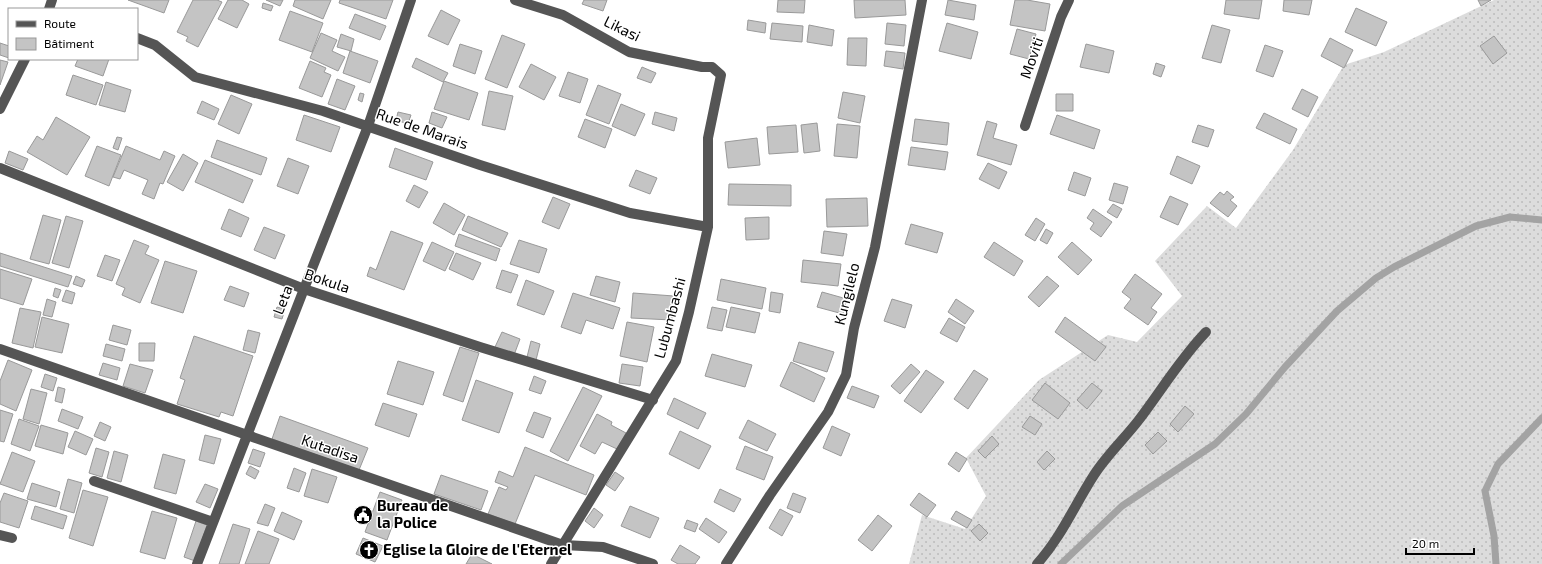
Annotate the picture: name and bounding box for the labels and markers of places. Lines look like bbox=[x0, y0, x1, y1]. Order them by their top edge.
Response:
place label: Bureau de la Police bbox=[377, 496, 448, 531]
public building icon: Bureau de la Police bbox=[352, 504, 374, 526]
church icon: Eglise la Gloire de l'Eternel bbox=[358, 539, 380, 561]
place label: Eglise la Gloire de l'Eternel bbox=[383, 540, 572, 558]

